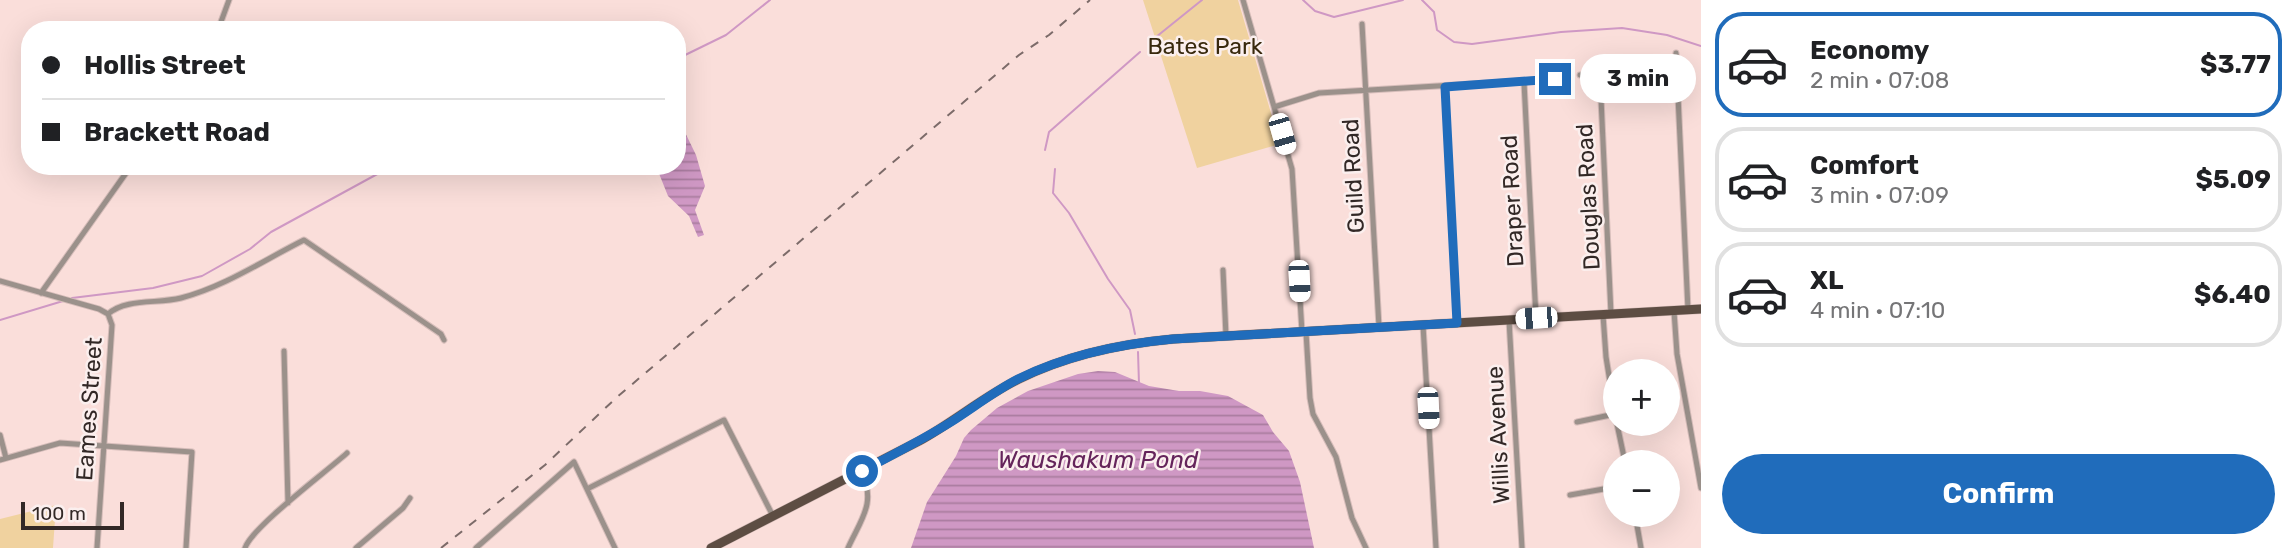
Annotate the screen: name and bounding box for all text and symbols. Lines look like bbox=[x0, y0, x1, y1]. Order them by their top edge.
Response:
park label: Bates Park bbox=[1147, 32, 1263, 60]
icon: car bbox=[1726, 33, 1789, 96]
text: Economy bbox=[1810, 35, 1929, 66]
text: $3.77 bbox=[2200, 49, 2271, 80]
text: Hollis Street bbox=[84, 50, 246, 81]
callout: 3 min bbox=[1580, 55, 1695, 104]
route end bbox=[1539, 63, 1571, 95]
text: 3 min bbox=[1607, 64, 1669, 92]
text: 2 min · 07:08 bbox=[1810, 66, 1949, 94]
car bbox=[1267, 111, 1298, 157]
text: Brackett Road bbox=[84, 117, 270, 148]
street label: Guild Road bbox=[1336, 118, 1370, 234]
street label: Douglas Road bbox=[1570, 123, 1606, 271]
street label: Draper Road bbox=[1495, 134, 1529, 268]
icon: car bbox=[1726, 148, 1789, 211]
text: Comfort bbox=[1810, 150, 1919, 181]
text: $5.09 bbox=[2195, 164, 2271, 195]
text: 3 min · 07:09 bbox=[1810, 181, 1949, 209]
car bbox=[1288, 259, 1311, 303]
icon: car bbox=[1726, 263, 1789, 326]
text: XL bbox=[1810, 265, 1843, 296]
text: $6.40 bbox=[2194, 279, 2271, 310]
text: 4 min · 07:10 bbox=[1810, 296, 1945, 324]
car bbox=[1515, 306, 1558, 330]
street label: Eames Street bbox=[70, 336, 108, 482]
map controls bbox=[1603, 359, 1680, 527]
button: + bbox=[1603, 359, 1680, 436]
street label: Willis Avenue bbox=[1480, 365, 1516, 505]
car bbox=[1417, 386, 1440, 430]
water label: Waushakum Pond bbox=[998, 446, 1199, 474]
button: − bbox=[1603, 450, 1680, 527]
button: Confirm bbox=[1722, 454, 2275, 534]
route start bbox=[846, 455, 878, 487]
scale bar bbox=[21, 499, 124, 531]
text: 100 m bbox=[32, 502, 86, 525]

